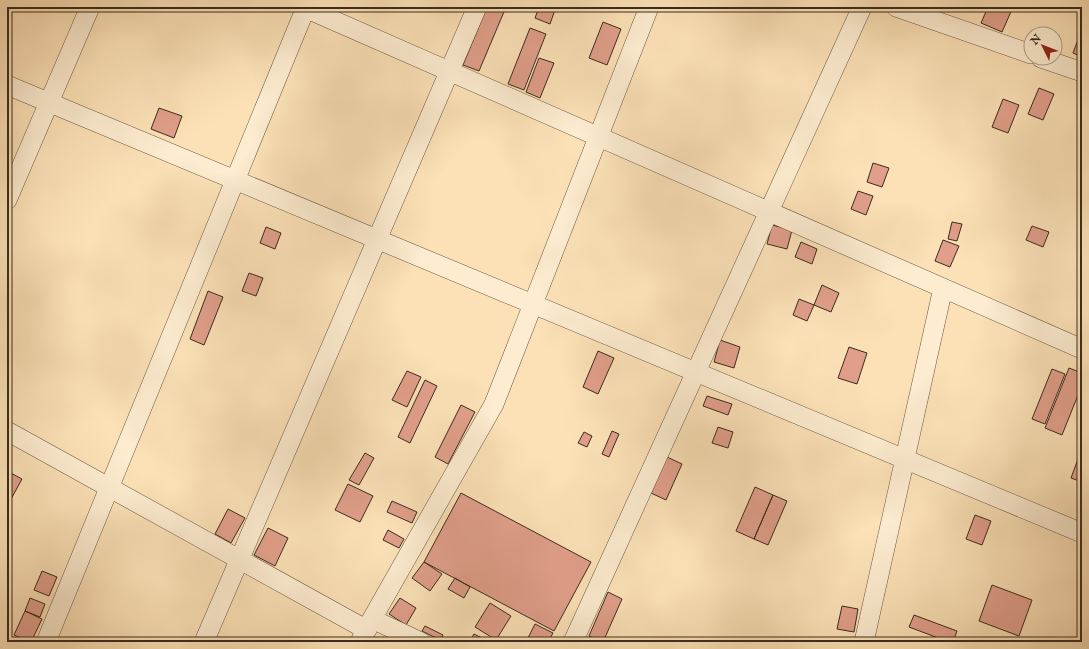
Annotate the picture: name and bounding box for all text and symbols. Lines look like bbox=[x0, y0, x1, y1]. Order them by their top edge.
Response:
north arrow bbox=[1023, 26, 1063, 66]
text: N bbox=[1027, 31, 1045, 49]

